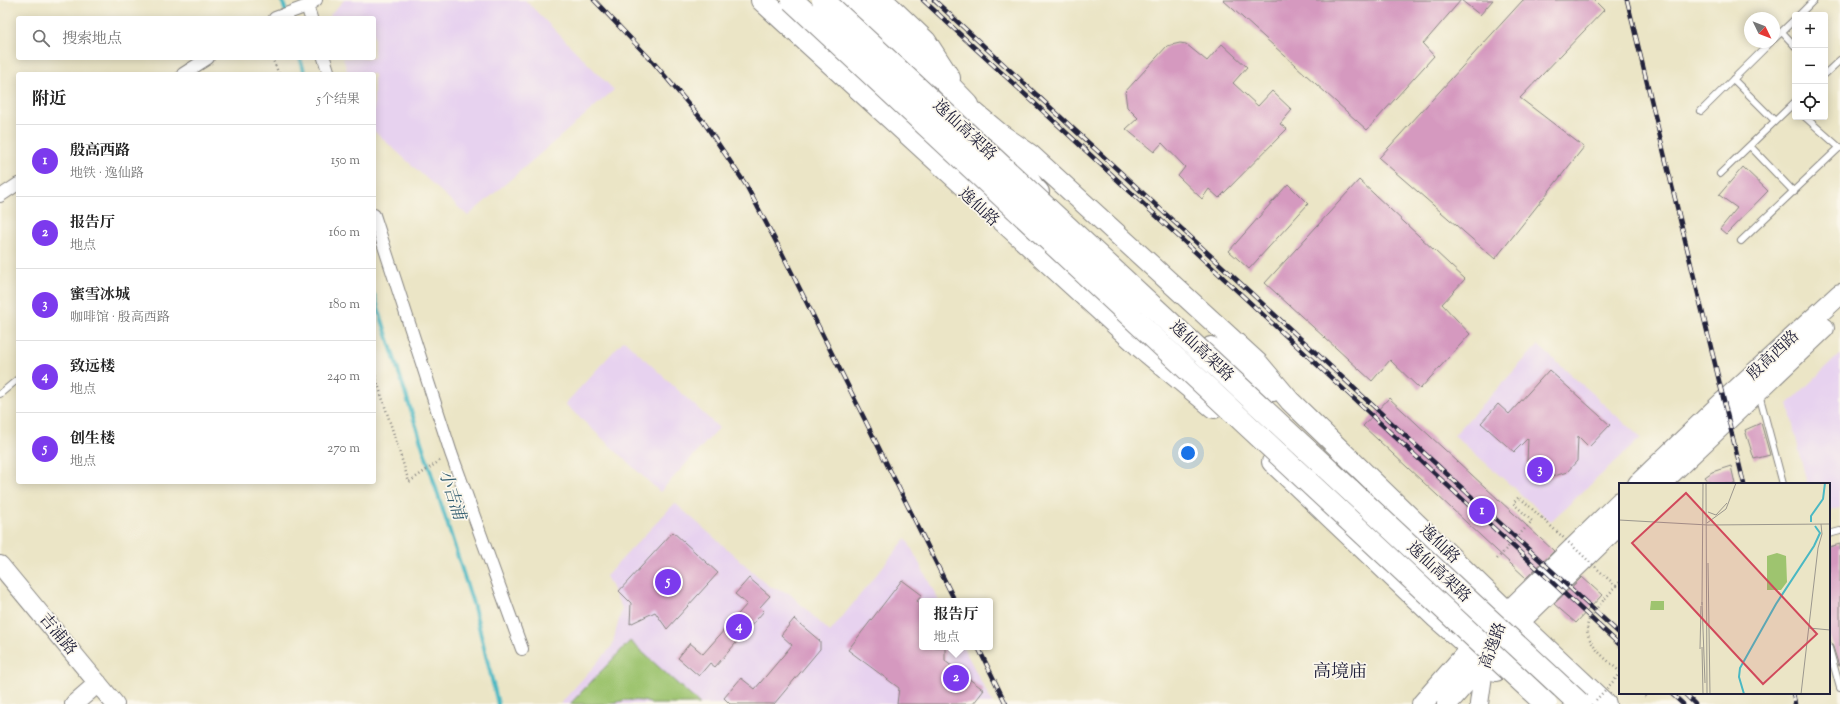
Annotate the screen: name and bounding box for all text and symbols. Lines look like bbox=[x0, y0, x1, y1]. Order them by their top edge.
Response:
north arrow bbox=[1744, 12, 1780, 48]
map controls bbox=[1792, 12, 1828, 120]
button: + bbox=[1792, 12, 1828, 48]
search box bbox=[16, 16, 376, 60]
icon: search bbox=[30, 27, 52, 49]
text: 搜索地点 bbox=[62, 29, 122, 50]
button: − bbox=[1792, 48, 1828, 84]
button: locate bbox=[1792, 84, 1828, 120]
text: 附近 bbox=[32, 88, 66, 112]
text: 5个结果 bbox=[317, 91, 360, 109]
street label: 逸仙高架路 bbox=[927, 95, 1001, 167]
text: 殷高西路 bbox=[70, 141, 130, 162]
text: 1 bbox=[43, 152, 47, 170]
text: 150 m bbox=[331, 152, 360, 170]
text: 地铁 · 逸仙路 bbox=[70, 165, 144, 183]
street label: 逸仙路 bbox=[953, 183, 1003, 233]
text: 报告厅 bbox=[70, 213, 115, 234]
text: 2 bbox=[42, 224, 48, 242]
text: 160 m bbox=[329, 224, 360, 242]
text: 地点 bbox=[70, 237, 96, 255]
text: 蜜雪冰城 bbox=[70, 285, 130, 306]
text: 3 bbox=[42, 296, 48, 314]
text: 180 m bbox=[329, 296, 360, 314]
text: 咖啡馆 · 殷高西路 bbox=[70, 309, 170, 327]
street label: 逸仙高架路 bbox=[1164, 316, 1238, 388]
street label: 殷高西路 bbox=[1743, 326, 1805, 386]
text: 致远楼 bbox=[70, 357, 115, 378]
text: 4 bbox=[42, 368, 48, 386]
text: 240 m bbox=[327, 368, 360, 386]
text: 地点 bbox=[70, 381, 96, 399]
text: 创生楼 bbox=[70, 429, 115, 450]
text: 5 bbox=[43, 440, 47, 458]
text: 270 m bbox=[327, 440, 360, 458]
your location bbox=[1178, 443, 1198, 463]
text: 地点 bbox=[70, 453, 96, 471]
pin: 3 bbox=[1527, 455, 1553, 485]
water label: 小吉浦 bbox=[432, 467, 471, 526]
inset map bbox=[1619, 483, 1830, 694]
pin: 1 bbox=[1469, 496, 1495, 526]
street label: 逸仙路 bbox=[1414, 520, 1464, 570]
street label: 逸仙高架路 bbox=[1401, 537, 1475, 609]
pin: 5 bbox=[655, 567, 681, 597]
popup bbox=[919, 598, 993, 650]
text: 报告厅 bbox=[933, 605, 979, 626]
street label: 吉浦路 bbox=[33, 609, 81, 661]
pin: 4 bbox=[726, 612, 752, 642]
street label: 高逸路 bbox=[1475, 620, 1513, 672]
text: 地点 bbox=[933, 629, 960, 647]
district label: 高境庙 bbox=[1313, 660, 1367, 686]
pin: 2 bbox=[943, 663, 969, 693]

